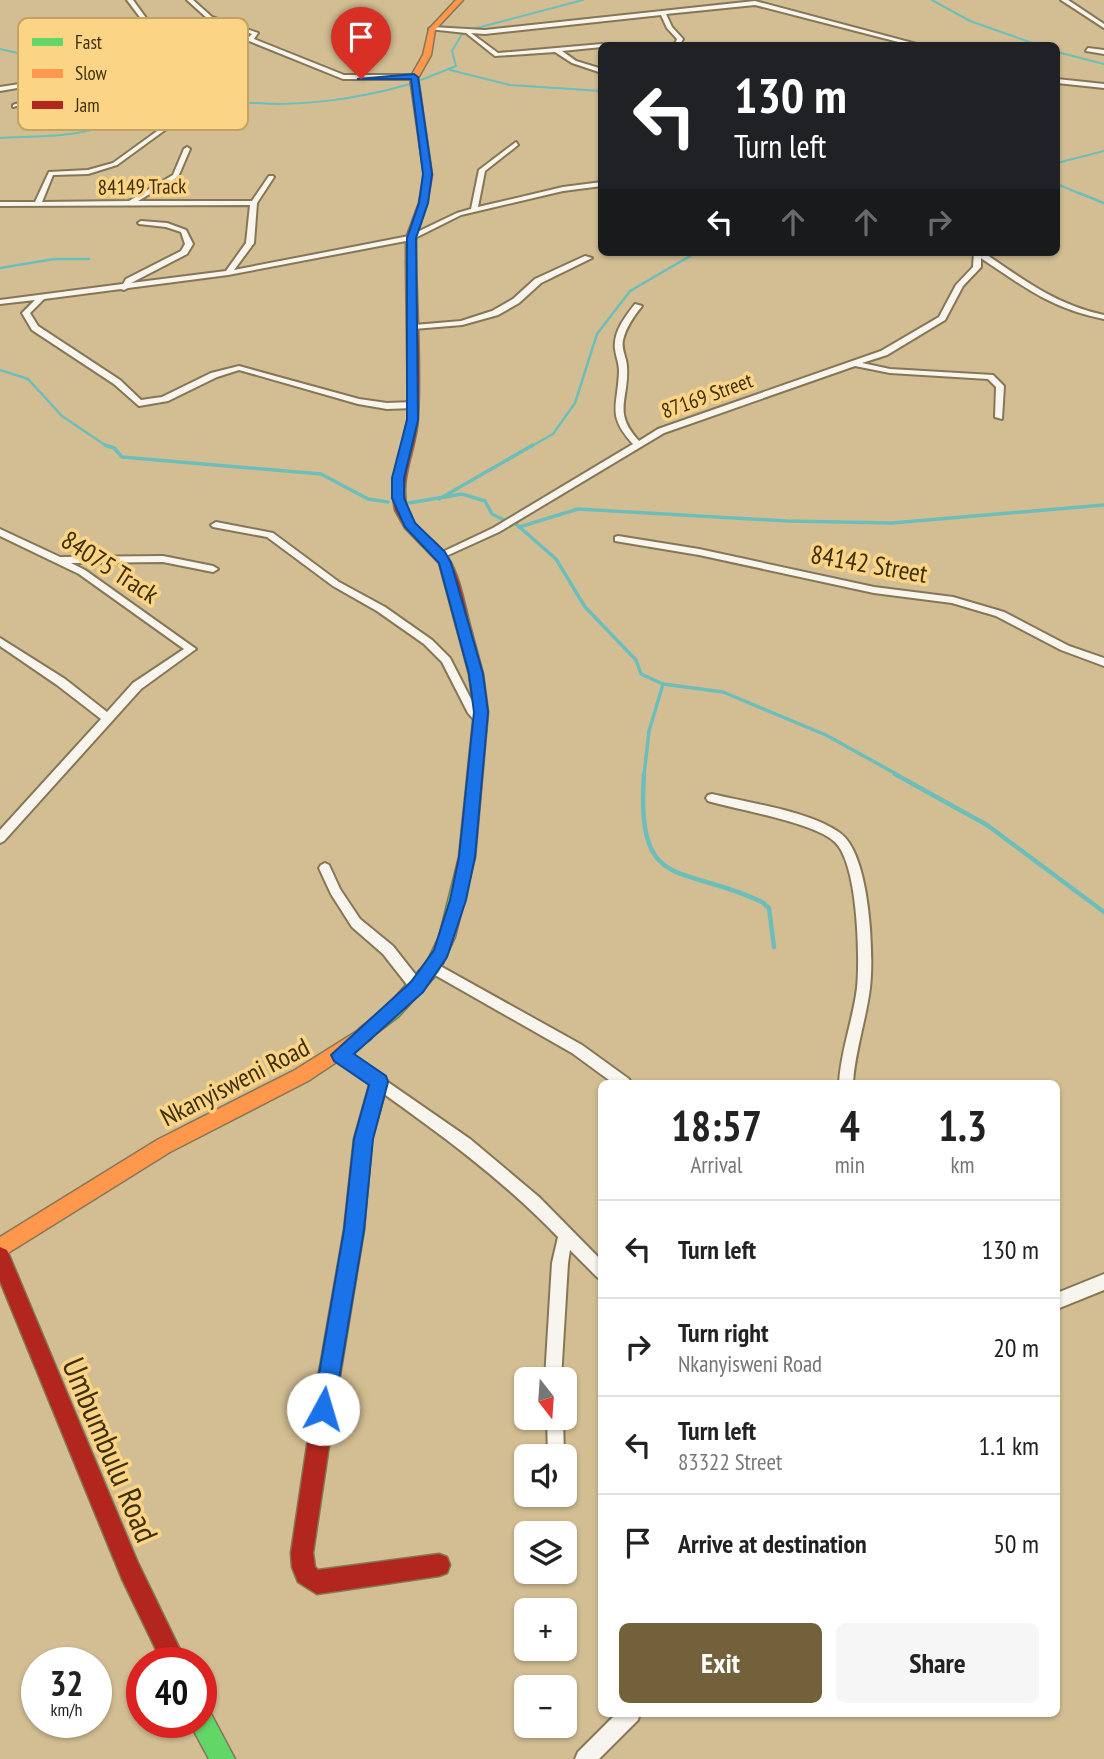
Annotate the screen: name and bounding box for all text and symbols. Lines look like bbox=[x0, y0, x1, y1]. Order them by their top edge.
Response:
pin bbox=[331, 7, 391, 79]
legend bbox=[18, 18, 248, 130]
icon: arrive bbox=[342, 18, 380, 56]
text: Fast bbox=[75, 30, 103, 54]
text: Slow bbox=[75, 61, 108, 85]
text: 130 m bbox=[734, 63, 847, 127]
icon: left bbox=[619, 70, 710, 161]
text: Jam bbox=[74, 93, 100, 117]
text: Turn left bbox=[734, 125, 826, 167]
street label: 84149 Track bbox=[97, 172, 186, 201]
icon: left bbox=[701, 203, 739, 241]
icon: ahead bbox=[774, 203, 812, 241]
icon: ahead bbox=[847, 203, 885, 241]
icon: right bbox=[920, 203, 958, 241]
street label: 87169 Street bbox=[657, 366, 756, 424]
street label: 84075 Track bbox=[55, 523, 165, 610]
street label: 84142 Street bbox=[808, 537, 930, 590]
street label: Nkanyisweni Road bbox=[155, 1030, 315, 1133]
text: 18:57 bbox=[671, 1098, 762, 1153]
text: 4 bbox=[840, 1098, 860, 1153]
text: 1.3 bbox=[938, 1098, 987, 1153]
text: Arrival bbox=[690, 1150, 742, 1179]
text: min bbox=[835, 1150, 865, 1179]
text: km bbox=[951, 1150, 974, 1179]
icon: left bbox=[619, 1230, 657, 1268]
text: Turn left bbox=[678, 1233, 756, 1266]
text: 130 m bbox=[981, 1233, 1039, 1266]
text: Turn right bbox=[678, 1316, 769, 1349]
icon: right bbox=[619, 1328, 657, 1366]
text: 20 m bbox=[993, 1331, 1039, 1364]
text: Nkanyisweni Road bbox=[678, 1349, 822, 1378]
street label: Umbumbulu Road bbox=[53, 1351, 169, 1548]
north arrow bbox=[514, 1367, 578, 1430]
map controls bbox=[514, 1367, 577, 1738]
position arrow bbox=[286, 1372, 360, 1446]
text: Turn left bbox=[678, 1414, 756, 1447]
icon: left bbox=[619, 1426, 657, 1464]
text: 1.1 km bbox=[978, 1429, 1039, 1462]
button: sound bbox=[514, 1444, 577, 1507]
text: 83322 Street bbox=[678, 1447, 782, 1476]
button: layers bbox=[514, 1521, 577, 1584]
icon: arrive bbox=[619, 1524, 657, 1562]
text: Arrive at destination bbox=[678, 1527, 867, 1560]
text: 50 m bbox=[993, 1527, 1039, 1560]
button: + bbox=[514, 1598, 577, 1661]
button: Exit bbox=[619, 1623, 822, 1703]
button: Share bbox=[836, 1623, 1039, 1703]
speed limit sign: 40 bbox=[126, 1647, 217, 1738]
text: 32 bbox=[50, 1660, 83, 1706]
button: − bbox=[514, 1675, 577, 1738]
text: km/h bbox=[51, 1698, 82, 1721]

